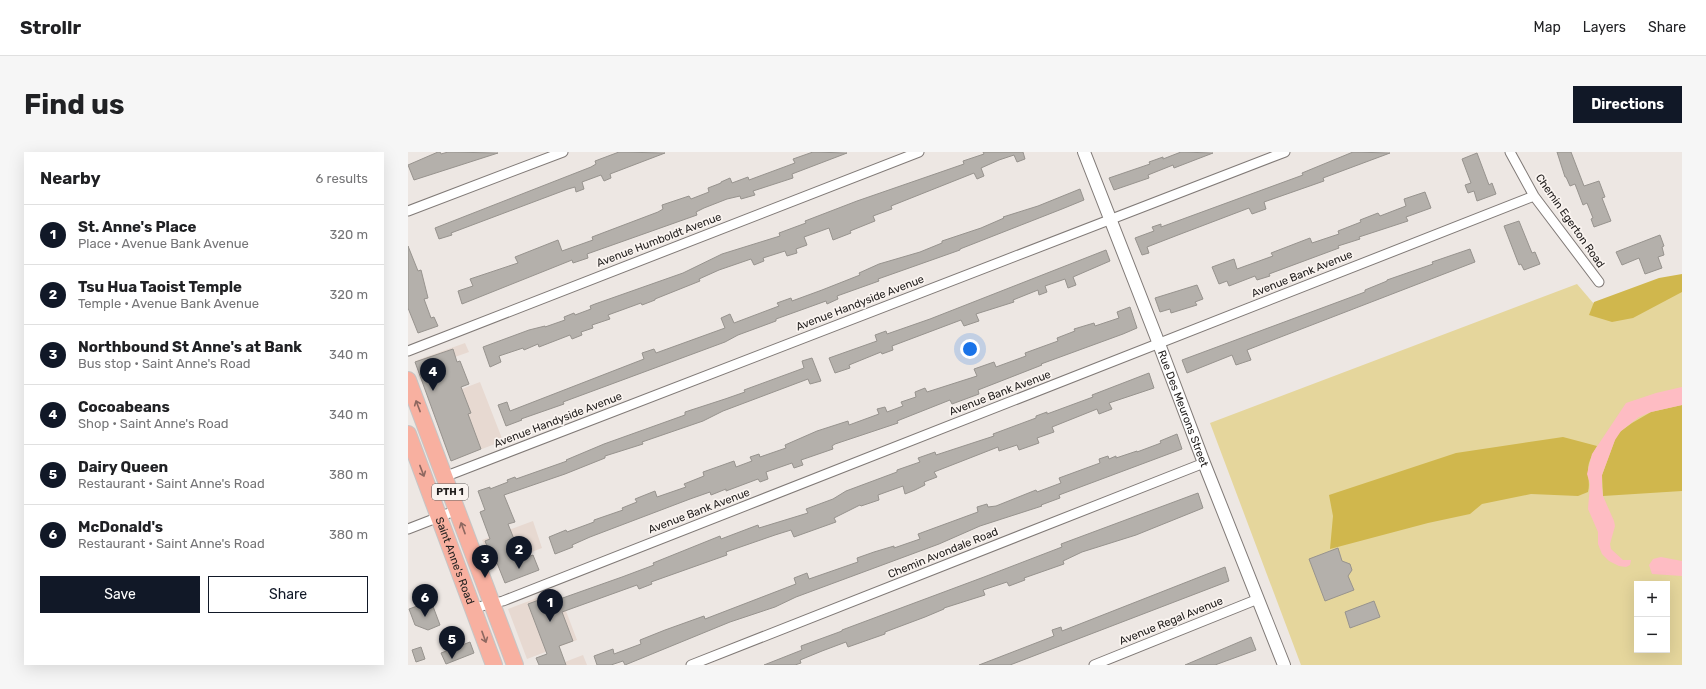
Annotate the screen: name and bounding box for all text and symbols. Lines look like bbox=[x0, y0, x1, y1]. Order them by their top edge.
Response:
text: Strollr bbox=[20, 16, 81, 39]
text: Map bbox=[1534, 19, 1561, 36]
text: Layers bbox=[1583, 19, 1626, 36]
text: Share bbox=[1648, 19, 1686, 36]
button: Directions bbox=[1573, 86, 1682, 123]
text: Find us bbox=[24, 88, 124, 121]
text: Nearby bbox=[40, 168, 101, 188]
text: 6 results bbox=[316, 171, 368, 186]
street label: Chemin Egerton Road bbox=[1533, 172, 1607, 270]
street label: Avenue Humboldt Avenue bbox=[595, 210, 723, 270]
text: St. Anne's Place bbox=[78, 218, 197, 236]
text: 1 bbox=[50, 227, 56, 242]
text: 320 m bbox=[330, 227, 368, 242]
text: Place · Avenue Bank Avenue bbox=[78, 236, 249, 251]
street label: Avenue Bank Avenue bbox=[1250, 248, 1354, 300]
street label: Avenue Handyside Avenue bbox=[794, 273, 926, 333]
text: Tsu Hua Taoist Temple bbox=[78, 278, 242, 296]
text: 2 bbox=[49, 287, 57, 302]
text: 320 m bbox=[330, 287, 368, 302]
text: Temple · Avenue Bank Avenue bbox=[78, 296, 259, 311]
text: Northbound St Anne's at Bank bbox=[78, 338, 302, 356]
your location bbox=[960, 339, 980, 359]
text: 3 bbox=[49, 347, 57, 362]
text: 340 m bbox=[329, 347, 368, 362]
street label: Rue Des Meurons Street bbox=[1155, 348, 1212, 469]
text: Bus stop · Saint Anne's Road bbox=[78, 356, 251, 371]
pin: 4 bbox=[420, 358, 446, 391]
street label: Avenue Bank Avenue bbox=[947, 368, 1053, 418]
street label: Avenue Handyside Avenue bbox=[492, 390, 624, 450]
text: Cocoabeans bbox=[78, 398, 170, 416]
one-way arrow bbox=[414, 400, 421, 413]
text: 4 bbox=[49, 407, 57, 422]
text: 340 m bbox=[329, 407, 368, 422]
text: Shop · Saint Anne's Road bbox=[78, 416, 229, 431]
text: Dairy Queen bbox=[78, 458, 168, 476]
one-way arrow bbox=[418, 464, 426, 476]
text: 5 bbox=[49, 467, 57, 482]
text: 380 m bbox=[329, 467, 368, 482]
text: Restaurant · Saint Anne's Road bbox=[78, 476, 265, 491]
road number: PTH 1 bbox=[432, 484, 468, 500]
street label: Avenue Bank Avenue bbox=[646, 486, 752, 536]
street label: Saint Anne's Road bbox=[433, 515, 477, 606]
text: McDonald's bbox=[78, 518, 163, 536]
one-way arrow bbox=[459, 522, 467, 534]
street label: Chemin Avondale Road bbox=[886, 525, 1000, 581]
text: 6 bbox=[49, 527, 57, 542]
text: 380 m bbox=[329, 527, 368, 542]
text: Restaurant · Saint Anne's Road bbox=[78, 536, 265, 551]
pin: 2 bbox=[506, 536, 532, 569]
pin: 3 bbox=[472, 545, 498, 578]
button: Save bbox=[40, 576, 200, 613]
button: Share bbox=[208, 576, 368, 613]
map controls bbox=[1634, 581, 1670, 653]
button: + bbox=[1634, 581, 1670, 617]
pin: 6 bbox=[412, 584, 438, 617]
pin: 1 bbox=[537, 589, 563, 622]
street label: Avenue Regal Avenue bbox=[1117, 594, 1225, 648]
button: − bbox=[1634, 617, 1670, 653]
pin: 5 bbox=[439, 626, 465, 659]
one-way arrow bbox=[481, 630, 488, 643]

